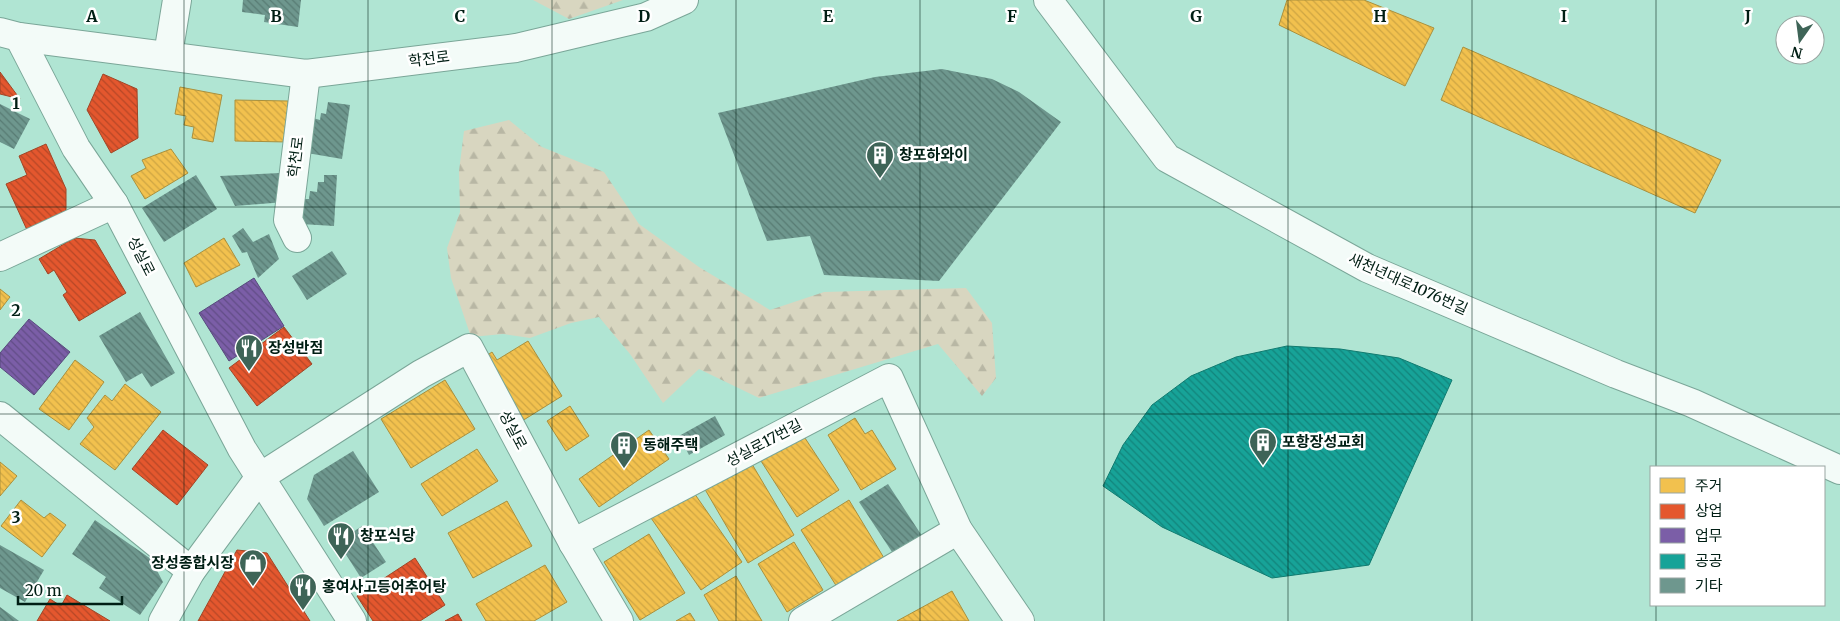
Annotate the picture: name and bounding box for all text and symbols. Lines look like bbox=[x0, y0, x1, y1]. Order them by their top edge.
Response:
text: A bbox=[85, 6, 98, 26]
text: B bbox=[270, 6, 282, 26]
text: C bbox=[455, 6, 465, 26]
text: D bbox=[638, 6, 650, 26]
text: E bbox=[823, 6, 834, 26]
text: F bbox=[1007, 6, 1017, 26]
text: G bbox=[1190, 6, 1202, 26]
text: H bbox=[1373, 6, 1387, 26]
text: I bbox=[1561, 6, 1567, 26]
text: J bbox=[1744, 6, 1751, 26]
north arrow bbox=[1775, 15, 1825, 65]
text: N bbox=[1789, 43, 1804, 63]
street label: 학전로 bbox=[407, 47, 451, 70]
text: 1 bbox=[12, 93, 20, 113]
street label: 학천로 bbox=[284, 135, 307, 179]
building icon: 창포하와이 bbox=[865, 140, 895, 179]
place label: 창포하와이 bbox=[899, 145, 968, 164]
street label: 성실로 bbox=[124, 233, 159, 279]
street label: 새천년대로1076번길 bbox=[1346, 249, 1471, 318]
text: 2 bbox=[11, 300, 21, 320]
restaurant icon: 장성반점 bbox=[234, 333, 264, 372]
place label: 장성반점 bbox=[268, 338, 323, 357]
street label: 성실로 bbox=[495, 407, 532, 453]
street label: 성실로17번길 bbox=[722, 415, 805, 471]
building icon: 포항장성교회 bbox=[1248, 427, 1278, 466]
building icon: 동해주택 bbox=[609, 430, 639, 469]
place label: 포항장성교회 bbox=[1282, 432, 1365, 451]
place label: 동해주택 bbox=[643, 435, 698, 454]
legend bbox=[1650, 466, 1825, 606]
text: 주거 bbox=[1695, 476, 1723, 495]
text: 상업 bbox=[1695, 501, 1723, 520]
text: 3 bbox=[11, 507, 21, 527]
restaurant icon: 창포식당 bbox=[326, 521, 356, 560]
place label: 창포식당 bbox=[360, 526, 415, 545]
text: 업무 bbox=[1695, 526, 1723, 545]
shop icon: 장성종합시장 bbox=[238, 548, 268, 587]
text: 공공 bbox=[1695, 551, 1723, 570]
place label: 장성종합시장 bbox=[151, 553, 234, 572]
restaurant icon: 홍여사고등어추어탕 bbox=[288, 572, 318, 611]
scale bar bbox=[18, 574, 121, 606]
text: 기타 bbox=[1695, 576, 1723, 595]
place label: 홍여사고등어추어탕 bbox=[322, 577, 446, 596]
text: 20 m bbox=[25, 581, 62, 600]

